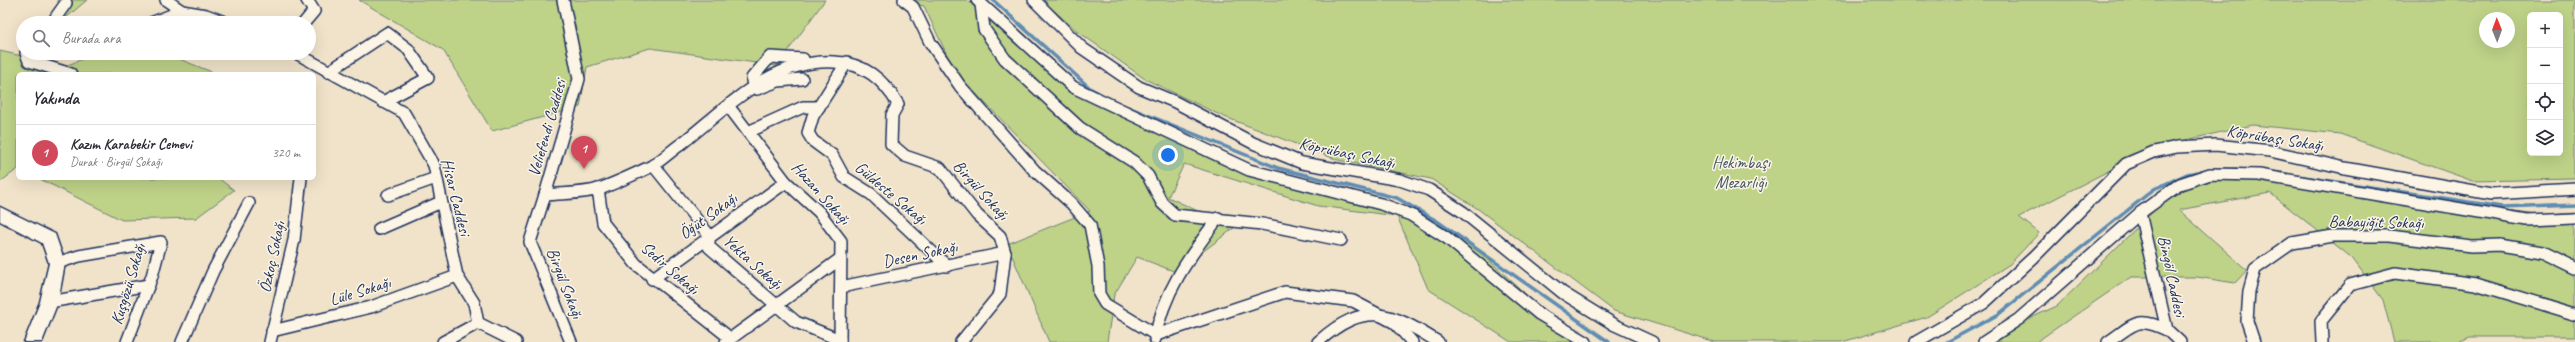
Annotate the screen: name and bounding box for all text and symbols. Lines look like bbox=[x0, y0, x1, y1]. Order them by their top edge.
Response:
north arrow bbox=[2479, 12, 2515, 48]
map controls bbox=[2527, 12, 2563, 156]
button: + bbox=[2527, 12, 2563, 48]
search box bbox=[16, 16, 316, 60]
icon: search bbox=[30, 27, 52, 49]
text: Burada ara bbox=[62, 29, 120, 48]
button: − bbox=[2527, 48, 2563, 84]
street label: Veliefendi Caddesi bbox=[523, 75, 571, 179]
button: locate bbox=[2527, 84, 2563, 120]
text: Yakında bbox=[32, 88, 79, 109]
street label: Köprübaşı Sokağı bbox=[2225, 120, 2326, 156]
button: layers bbox=[2527, 120, 2563, 156]
street label: Köprübaşı Sokağı bbox=[1297, 133, 1398, 174]
text: Kazım Karabekir Cemevi bbox=[70, 135, 192, 154]
pin: 1 bbox=[571, 136, 597, 169]
text: 1 bbox=[42, 145, 48, 161]
text: 320 m bbox=[272, 145, 300, 161]
your location bbox=[1158, 145, 1178, 165]
park label: Hekimbaşı Mezarlığı bbox=[1712, 152, 1771, 193]
text: Durak · Birgül Sokağı bbox=[70, 154, 162, 170]
street label: Birgül Sokağı bbox=[948, 155, 1014, 225]
street label: Hisar Caddesi bbox=[436, 156, 476, 240]
street label: Hazan Sokağı bbox=[787, 157, 855, 230]
street label: Güldeste Sokağı bbox=[851, 157, 932, 230]
street label: Öğüt Sokağı bbox=[675, 187, 742, 244]
street label: Babayiğit Sokağı bbox=[2328, 211, 2425, 233]
street label: Özkoç Sokağı bbox=[254, 219, 290, 295]
street label: Yekta Sokağı bbox=[719, 230, 788, 295]
street label: Bingöl Caddesi bbox=[2153, 234, 2191, 321]
street label: Desen Sokağı bbox=[881, 236, 960, 272]
street label: Sedir Sokağı bbox=[636, 237, 704, 300]
street label: Kuşgözü Sokağı bbox=[106, 240, 151, 327]
street label: Birgül Sokağı bbox=[542, 245, 588, 322]
street label: Lüle Sokağı bbox=[327, 272, 394, 310]

